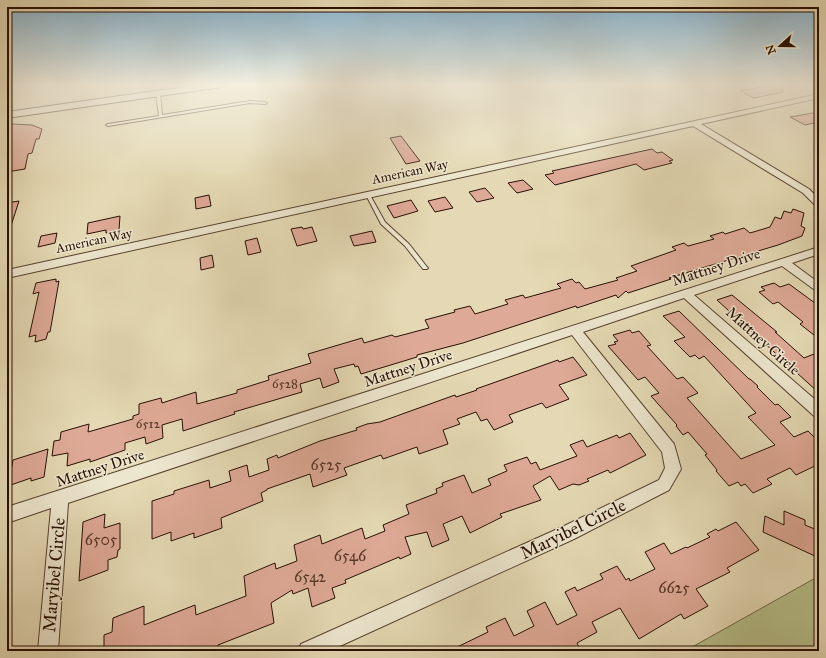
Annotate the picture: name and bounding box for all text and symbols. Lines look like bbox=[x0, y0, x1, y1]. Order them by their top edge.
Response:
north arrow bbox=[760, 26, 800, 66]
text: N bbox=[763, 42, 779, 56]
street label: American Way bbox=[370, 156, 450, 188]
street label: American Way bbox=[54, 225, 134, 257]
street label: Mattney Drive bbox=[670, 244, 762, 290]
street label: Mattney Circle bbox=[722, 303, 804, 379]
street label: Mattney Drive bbox=[362, 345, 454, 391]
house number: 6528 bbox=[272, 376, 298, 392]
house number: 6512 bbox=[136, 416, 161, 432]
street label: Mattney Drive bbox=[54, 445, 146, 491]
house number: 6525 bbox=[311, 455, 342, 474]
street label: Maryibel Circle bbox=[516, 494, 630, 564]
street label: Maryibel Circle bbox=[38, 517, 70, 633]
house number: 6505 bbox=[85, 530, 118, 549]
house number: 6546 bbox=[334, 546, 367, 565]
house number: 6542 bbox=[294, 567, 326, 586]
house number: 6625 bbox=[658, 578, 690, 597]

